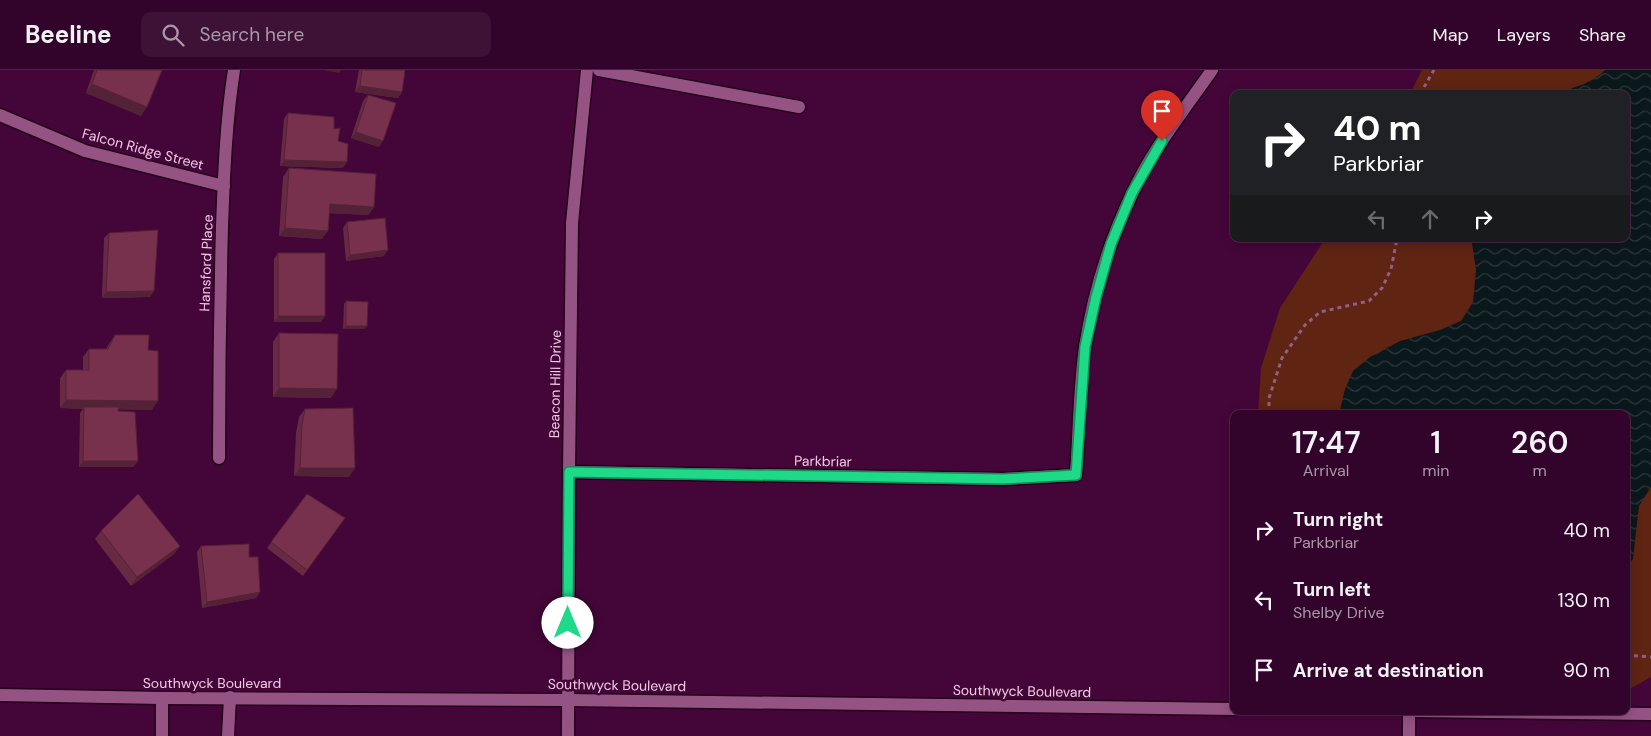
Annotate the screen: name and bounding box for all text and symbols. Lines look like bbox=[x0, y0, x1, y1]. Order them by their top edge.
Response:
search box bbox=[141, 12, 491, 57]
text: Beeline bbox=[25, 19, 111, 50]
icon: search bbox=[159, 21, 187, 49]
text: Search here bbox=[199, 22, 304, 47]
text: Map bbox=[1433, 23, 1469, 47]
text: Layers bbox=[1497, 23, 1551, 47]
text: Share bbox=[1579, 23, 1626, 47]
pin bbox=[1141, 90, 1183, 141]
icon: arrive bbox=[1148, 97, 1176, 125]
text: 40 m bbox=[1333, 105, 1422, 151]
icon: right bbox=[1250, 110, 1315, 175]
street label: Falcon Ridge Street bbox=[80, 124, 206, 174]
text: Parkbriar bbox=[1333, 149, 1424, 178]
icon: left bbox=[1363, 205, 1391, 233]
icon: ahead bbox=[1416, 205, 1444, 233]
icon: right bbox=[1469, 205, 1497, 233]
street label: Hansford Place bbox=[195, 214, 217, 312]
street label: Beacon Hill Drive bbox=[545, 330, 565, 438]
text: 17:47 bbox=[1292, 423, 1361, 462]
text: 1 bbox=[1431, 423, 1441, 462]
text: 260 bbox=[1511, 423, 1568, 462]
street label: Parkbriar bbox=[794, 451, 852, 471]
text: Arrival bbox=[1303, 460, 1349, 481]
text: min bbox=[1422, 460, 1449, 481]
text: m bbox=[1533, 460, 1547, 481]
text: Turn right bbox=[1293, 507, 1383, 532]
icon: right bbox=[1250, 516, 1278, 544]
text: 40 m bbox=[1563, 518, 1610, 543]
text: Parkbriar bbox=[1293, 532, 1359, 553]
text: Turn left bbox=[1293, 577, 1371, 602]
icon: left bbox=[1250, 586, 1278, 614]
text: 130 m bbox=[1558, 588, 1610, 613]
position arrow bbox=[541, 596, 593, 648]
text: Shelby Drive bbox=[1293, 602, 1385, 623]
icon: arrive bbox=[1250, 656, 1278, 684]
text: Arrive at destination bbox=[1293, 658, 1484, 683]
text: 90 m bbox=[1563, 658, 1610, 683]
street label: Southwyck Boulevard bbox=[143, 674, 281, 692]
street label: Southwyck Boulevard bbox=[548, 675, 686, 695]
street label: Southwyck Boulevard bbox=[953, 681, 1091, 701]

